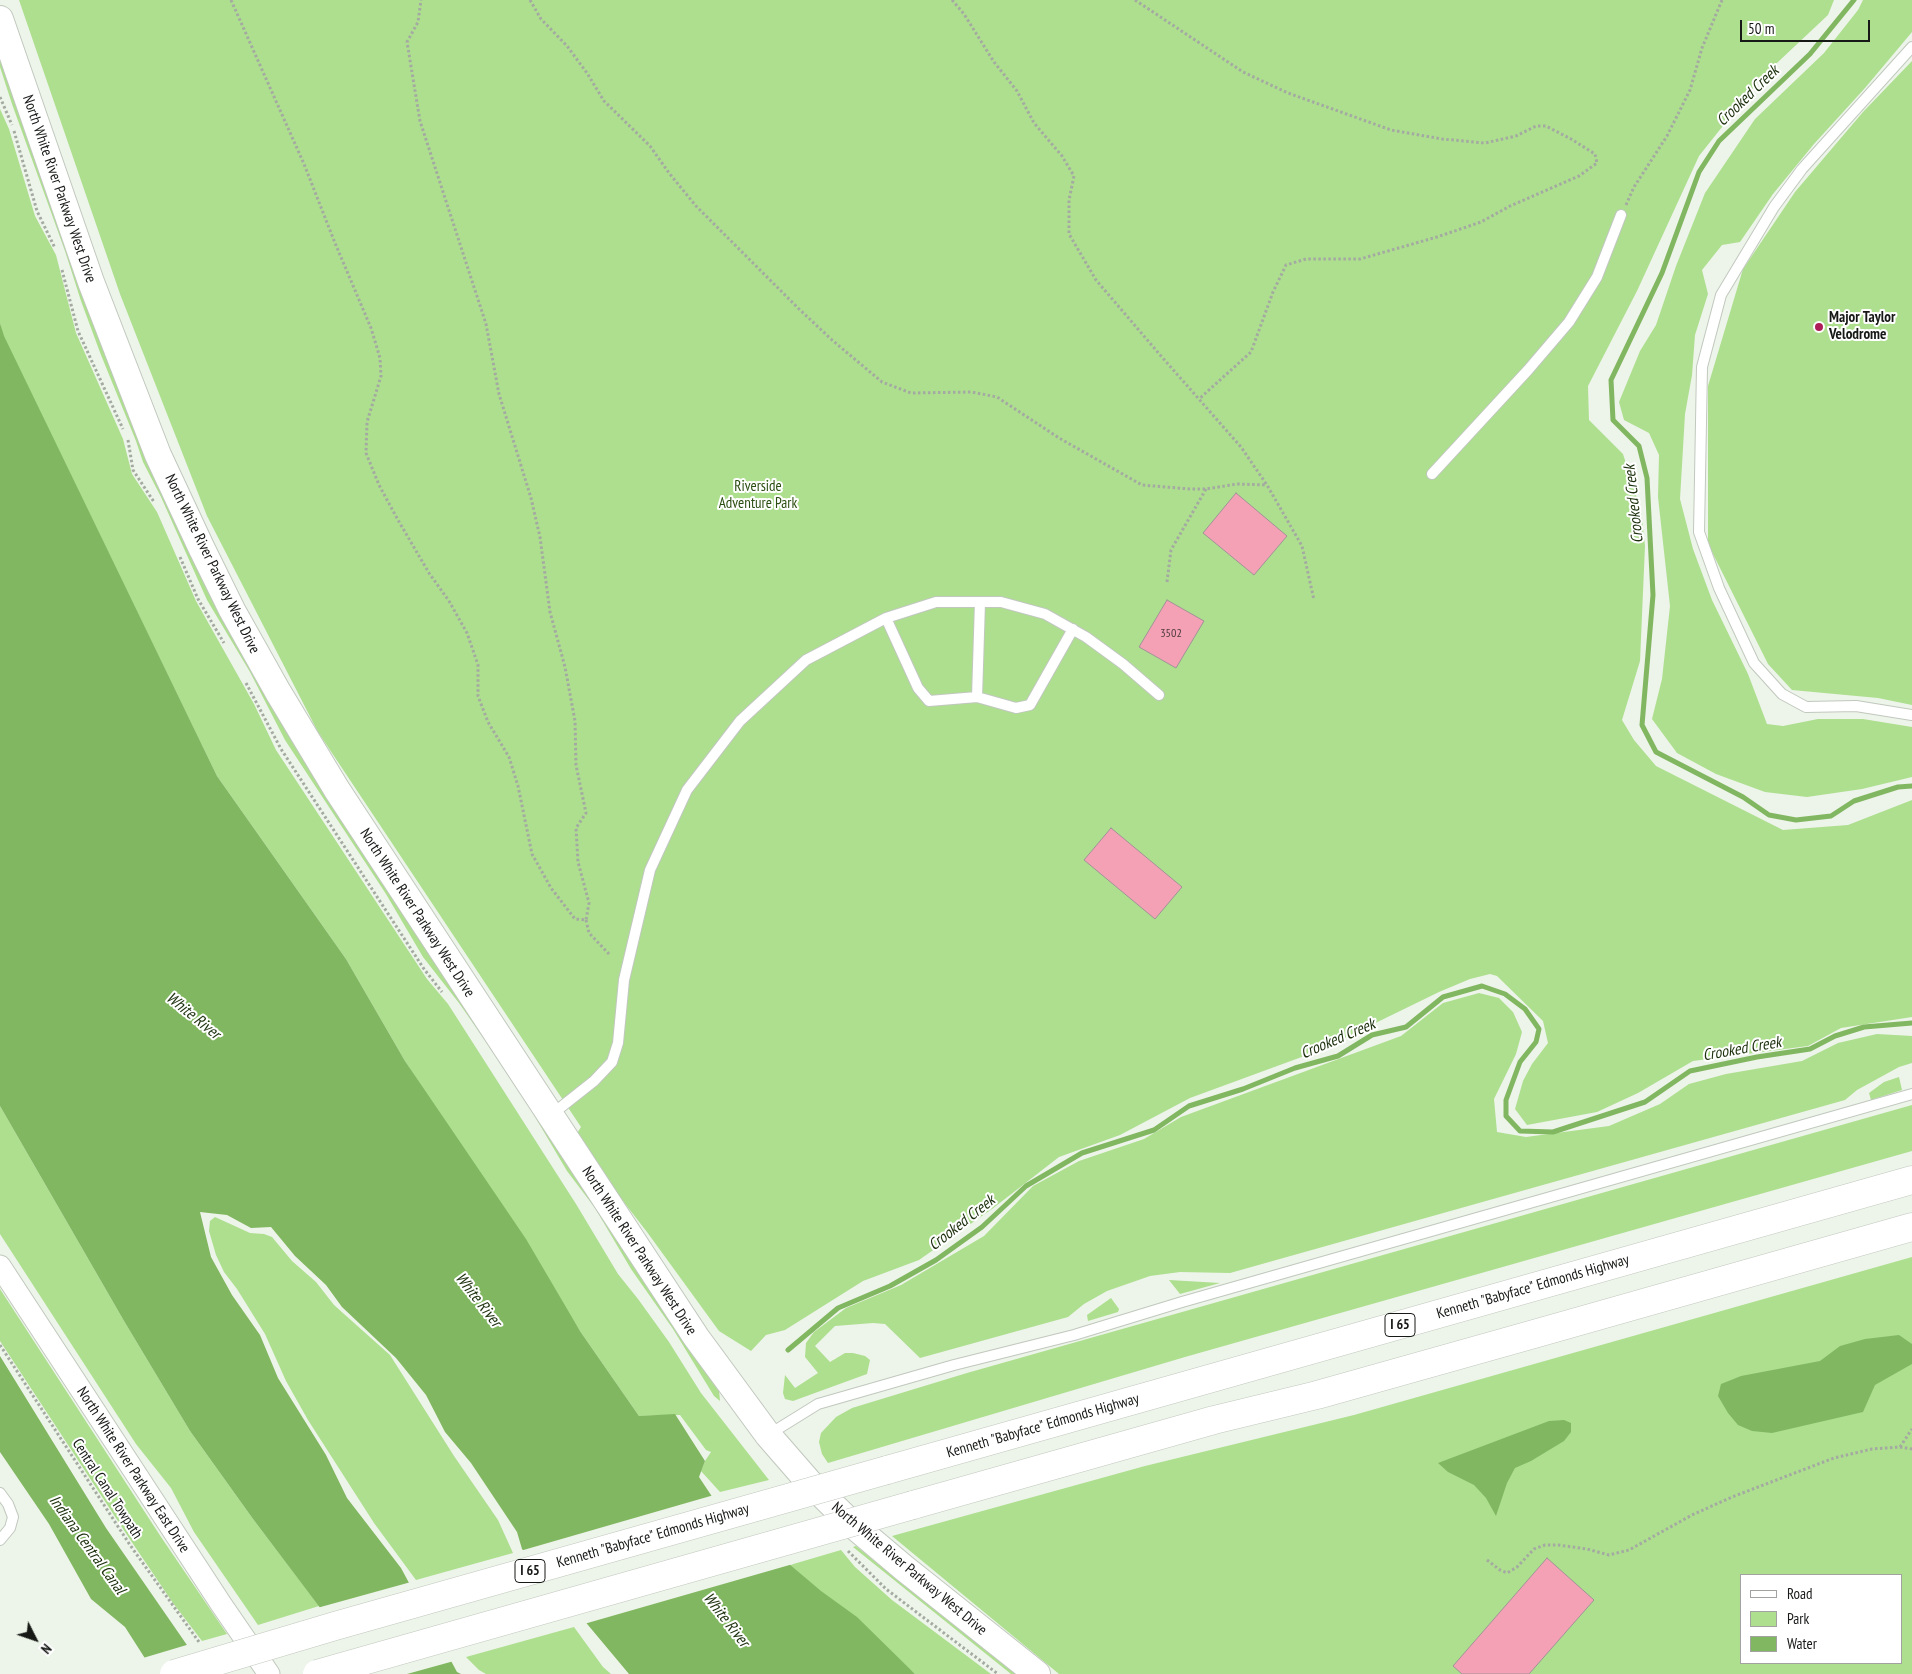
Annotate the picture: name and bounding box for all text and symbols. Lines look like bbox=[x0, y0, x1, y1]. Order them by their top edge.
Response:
scale bar bbox=[1742, 10, 1872, 42]
text: 50 m bbox=[1748, 19, 1774, 38]
water label: Crooked Creek bbox=[1713, 62, 1783, 130]
street label: North White River Parkway West Drive bbox=[18, 93, 100, 285]
place label: Major Taylor Velodrome bbox=[1829, 309, 1895, 344]
marker: Major Taylor Velodrome bbox=[1813, 321, 1825, 333]
water label: Crooked Creek bbox=[1620, 464, 1648, 544]
street label: North White River Parkway West Drive bbox=[161, 471, 263, 657]
park label: Riverside Adventure Park bbox=[719, 478, 797, 513]
house number: 3502 bbox=[1160, 627, 1182, 641]
street label: North White River Parkway West Drive bbox=[356, 825, 478, 1001]
water label: White River bbox=[162, 988, 224, 1044]
water label: Crooked Creek bbox=[1298, 1015, 1378, 1063]
water label: Crooked Creek bbox=[1701, 1033, 1783, 1065]
street label: North White River Parkway West Drive bbox=[578, 1163, 700, 1339]
water label: Crooked Creek bbox=[925, 1191, 999, 1255]
street label: Kenneth "Babyface" Edmonds Highway bbox=[1435, 1251, 1631, 1323]
water label: White River bbox=[451, 1269, 505, 1331]
road number: I 65 bbox=[1385, 1314, 1415, 1336]
street label: North White River Parkway East Drive bbox=[73, 1384, 193, 1556]
street label: Kenneth "Babyface" Edmonds Highway bbox=[945, 1390, 1141, 1462]
street label: Central Canal Towpath bbox=[68, 1436, 146, 1542]
water label: Indiana Central Canal bbox=[45, 1492, 129, 1598]
street label: North White River Parkway West Drive bbox=[828, 1499, 990, 1639]
street label: Kenneth "Babyface" Edmonds Highway bbox=[555, 1500, 751, 1572]
road number: I 65 bbox=[515, 1560, 545, 1582]
legend bbox=[1740, 1574, 1902, 1664]
text: Road bbox=[1787, 1584, 1813, 1603]
water label: White River bbox=[699, 1589, 753, 1651]
text: Park bbox=[1787, 1609, 1809, 1628]
north arrow bbox=[10, 1614, 60, 1664]
text: Water bbox=[1787, 1634, 1817, 1653]
text: N bbox=[37, 1640, 56, 1658]

